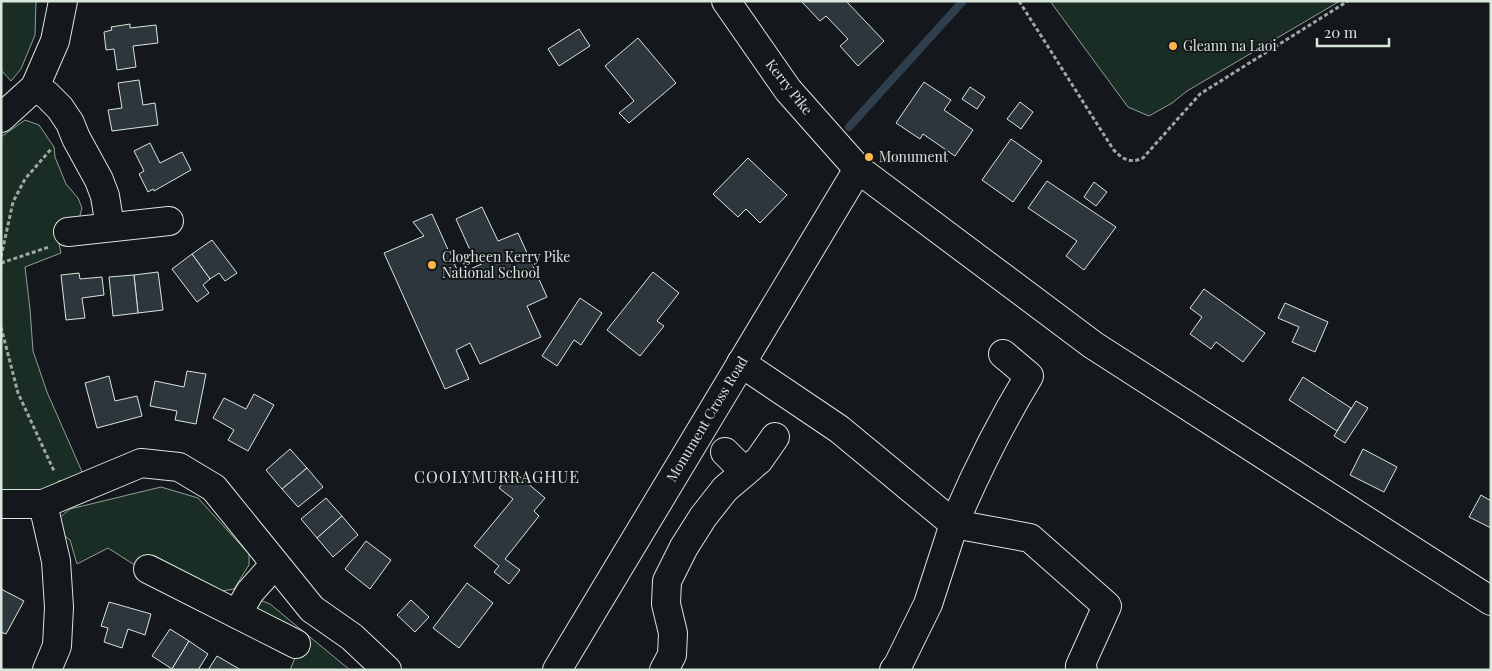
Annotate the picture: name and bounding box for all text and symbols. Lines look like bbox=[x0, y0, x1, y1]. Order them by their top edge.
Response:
scale bar bbox=[1317, 15, 1390, 47]
text: 20 m bbox=[1324, 22, 1358, 42]
place label: Gleann na Laoi bbox=[1183, 36, 1277, 55]
marker: Gleann na Laoi bbox=[1167, 40, 1179, 52]
street label: Kerry Pike bbox=[762, 55, 817, 118]
place label: Monument bbox=[879, 147, 949, 166]
marker: Monument bbox=[863, 151, 875, 163]
place label: Clogheen Kerry Pike National School bbox=[442, 247, 570, 282]
marker: Clogheen Kerry Pike National School bbox=[426, 259, 438, 271]
street label: Monument Cross Road bbox=[662, 352, 752, 485]
district label: COOLYMURRAGHUE bbox=[414, 466, 580, 487]

